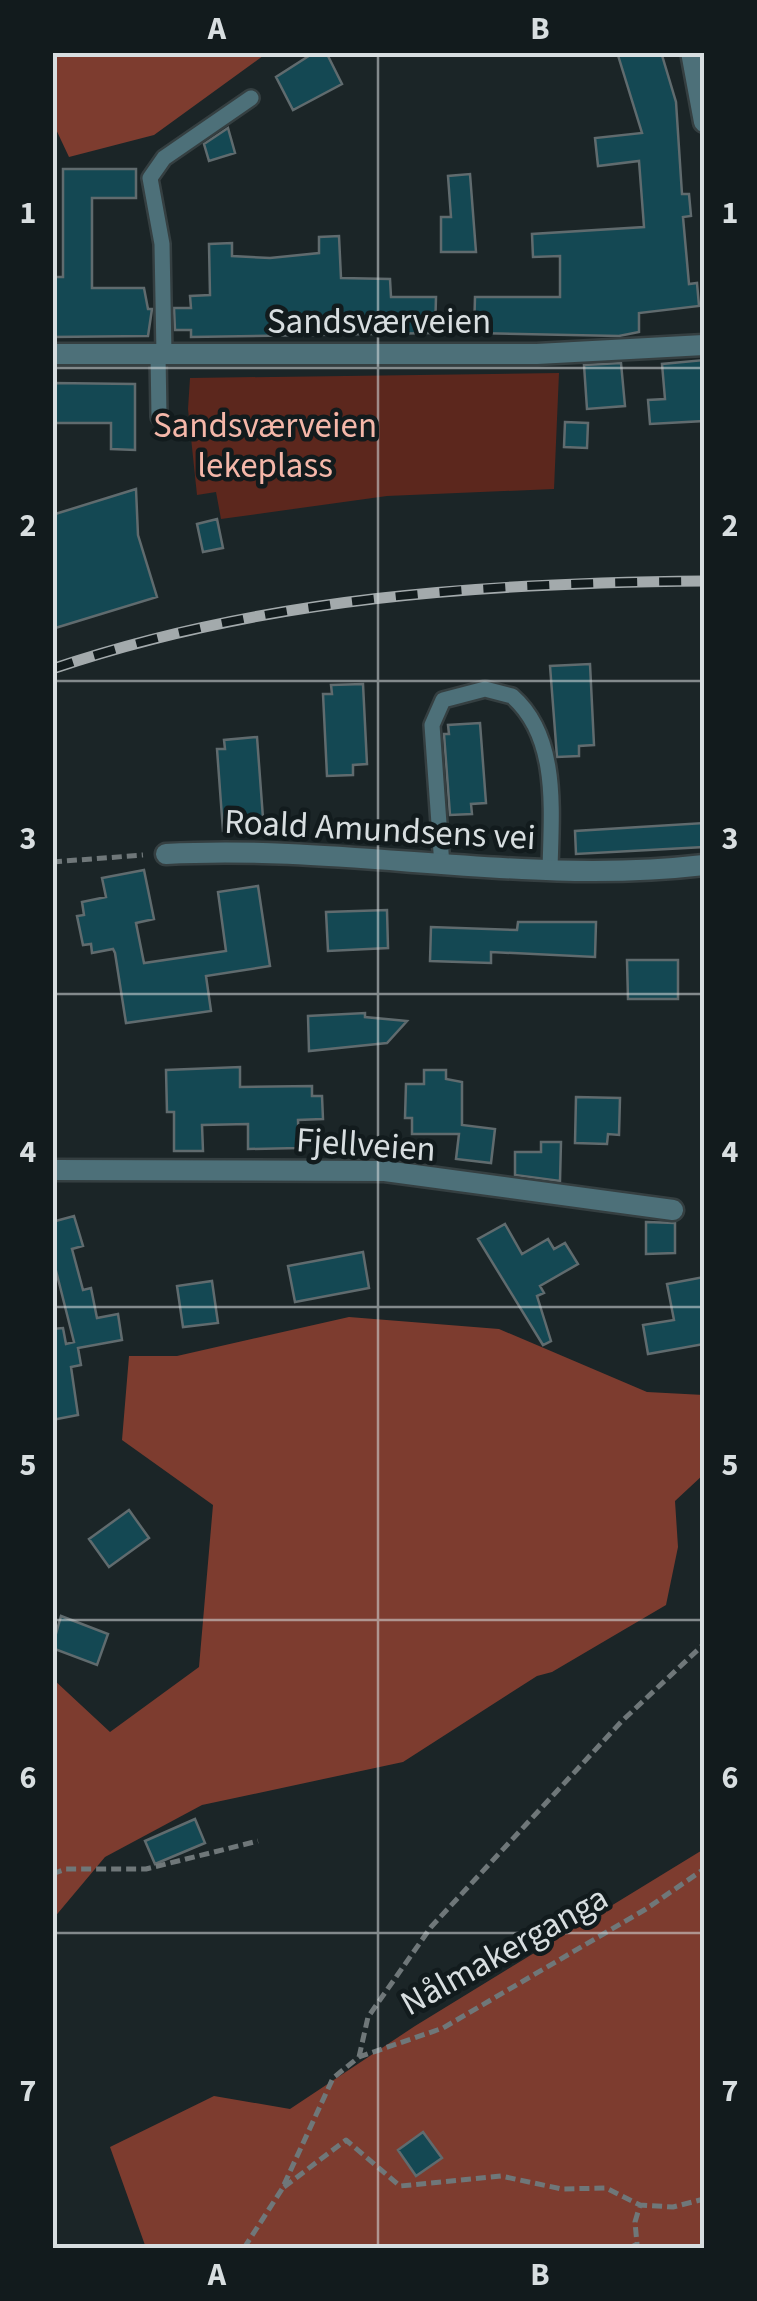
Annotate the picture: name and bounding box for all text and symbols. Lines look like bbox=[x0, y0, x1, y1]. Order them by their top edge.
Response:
text: A bbox=[207, 6, 227, 52]
text: B bbox=[530, 6, 550, 52]
text: 1 bbox=[20, 190, 36, 236]
text: 1 bbox=[722, 190, 738, 236]
street label: Sandsværveien bbox=[267, 297, 491, 347]
park label: Sandsværveien lekeplass bbox=[153, 401, 377, 491]
text: 2 bbox=[20, 503, 36, 549]
text: 2 bbox=[722, 503, 738, 549]
street label: Roald Amundsens vei bbox=[223, 797, 537, 863]
text: 3 bbox=[20, 816, 36, 862]
text: 3 bbox=[722, 816, 738, 862]
street label: Fjellveien bbox=[294, 1115, 437, 1175]
text: 4 bbox=[20, 1129, 37, 1175]
text: 4 bbox=[722, 1129, 739, 1175]
text: 5 bbox=[20, 1442, 36, 1488]
text: 5 bbox=[722, 1442, 738, 1488]
text: 6 bbox=[20, 1755, 36, 1801]
text: 6 bbox=[722, 1755, 738, 1801]
street label: Nålmakerganga bbox=[392, 1873, 617, 2029]
text: 7 bbox=[20, 2068, 36, 2114]
text: 7 bbox=[722, 2068, 738, 2114]
text: A bbox=[207, 2252, 227, 2298]
text: B bbox=[530, 2252, 550, 2298]

